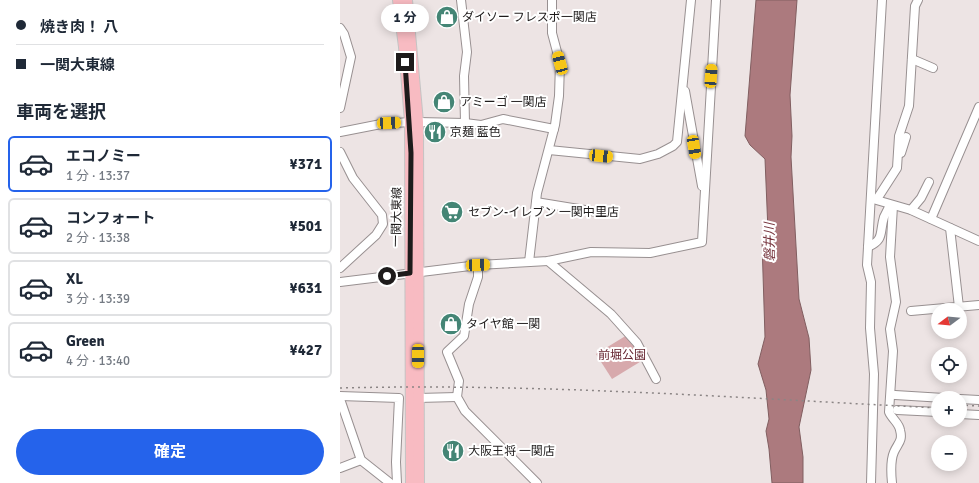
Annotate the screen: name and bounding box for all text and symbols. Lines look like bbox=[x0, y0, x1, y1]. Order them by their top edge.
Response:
callout: 1 分 bbox=[381, 4, 429, 32]
shop icon: ダイソー フレスポ一関店 bbox=[434, 4, 460, 30]
text: 1 分 bbox=[394, 10, 416, 26]
place label: ダイソー フレスポ一関店 bbox=[462, 10, 597, 25]
text: 焼き肉！ 八 bbox=[40, 18, 118, 36]
car bbox=[551, 50, 569, 76]
route end bbox=[396, 53, 414, 71]
text: 一関大東線 bbox=[40, 56, 115, 74]
car bbox=[704, 64, 718, 88]
shop icon: アミーゴ 一関店 bbox=[431, 89, 457, 115]
place label: アミーゴ 一関店 bbox=[460, 95, 546, 110]
text: 車両を選択 bbox=[16, 101, 106, 123]
car bbox=[377, 116, 401, 130]
restaurant icon: 京麺 藍色 bbox=[422, 119, 448, 145]
place label: 京麺 藍色 bbox=[450, 125, 501, 140]
car bbox=[686, 134, 702, 160]
icon: car bbox=[18, 146, 54, 182]
text: エコノミー bbox=[66, 147, 141, 165]
car bbox=[588, 149, 614, 163]
text: ¥371 bbox=[290, 155, 322, 173]
text: 1 分 · 13:37 bbox=[66, 168, 130, 184]
street label: 一関大東線 bbox=[389, 187, 405, 247]
supermarket icon: セブン-イレブン 一関中里店 bbox=[439, 199, 465, 225]
place label: セブン-イレブン 一関中里店 bbox=[468, 205, 619, 220]
icon: car bbox=[18, 208, 54, 244]
text: コンフォート bbox=[66, 209, 156, 227]
text: ¥501 bbox=[290, 217, 322, 235]
water label: 磐井川 bbox=[762, 220, 778, 262]
text: 2 分 · 13:38 bbox=[66, 230, 130, 246]
car bbox=[466, 259, 490, 271]
route start bbox=[378, 267, 396, 285]
icon: car bbox=[18, 270, 54, 306]
text: XL bbox=[66, 270, 83, 288]
text: ¥631 bbox=[290, 279, 322, 297]
text: 3 分 · 13:39 bbox=[66, 291, 130, 307]
north arrow bbox=[931, 303, 967, 339]
map controls bbox=[931, 303, 967, 471]
shop icon: タイヤ館 一関 bbox=[438, 311, 464, 337]
place label: タイヤ館 一関 bbox=[466, 317, 540, 332]
icon: car bbox=[18, 332, 54, 368]
text: Green bbox=[66, 332, 105, 350]
text: ¥427 bbox=[290, 341, 322, 359]
car bbox=[412, 344, 424, 368]
button: locate bbox=[931, 347, 967, 383]
park label: 前堀公園 bbox=[598, 348, 646, 363]
text: 4 分 · 13:40 bbox=[66, 353, 130, 369]
button: + bbox=[931, 391, 967, 427]
button: 確定 bbox=[16, 429, 324, 475]
button: − bbox=[931, 435, 967, 471]
restaurant icon: 大阪王将 一関店 bbox=[440, 438, 466, 464]
place label: 大阪王将 一関店 bbox=[468, 444, 555, 459]

